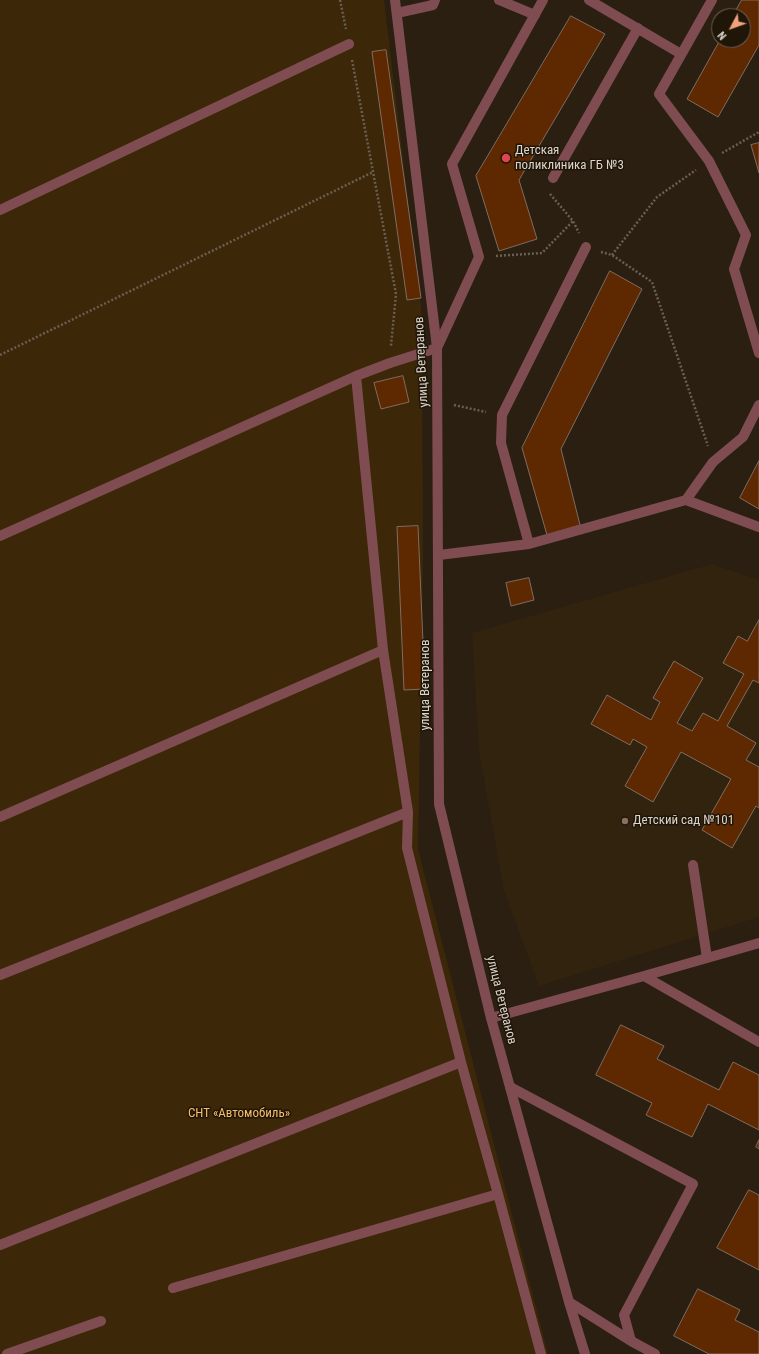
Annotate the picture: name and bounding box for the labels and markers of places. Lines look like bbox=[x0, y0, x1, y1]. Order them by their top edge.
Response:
place label: Детская поликлиника ГБ №3 bbox=[515, 143, 624, 174]
marker: Детская поликлиника ГБ №3 bbox=[500, 152, 512, 164]
place label: Детский сад №101 bbox=[633, 813, 734, 829]
marker: Детский сад №101 bbox=[620, 816, 630, 826]

